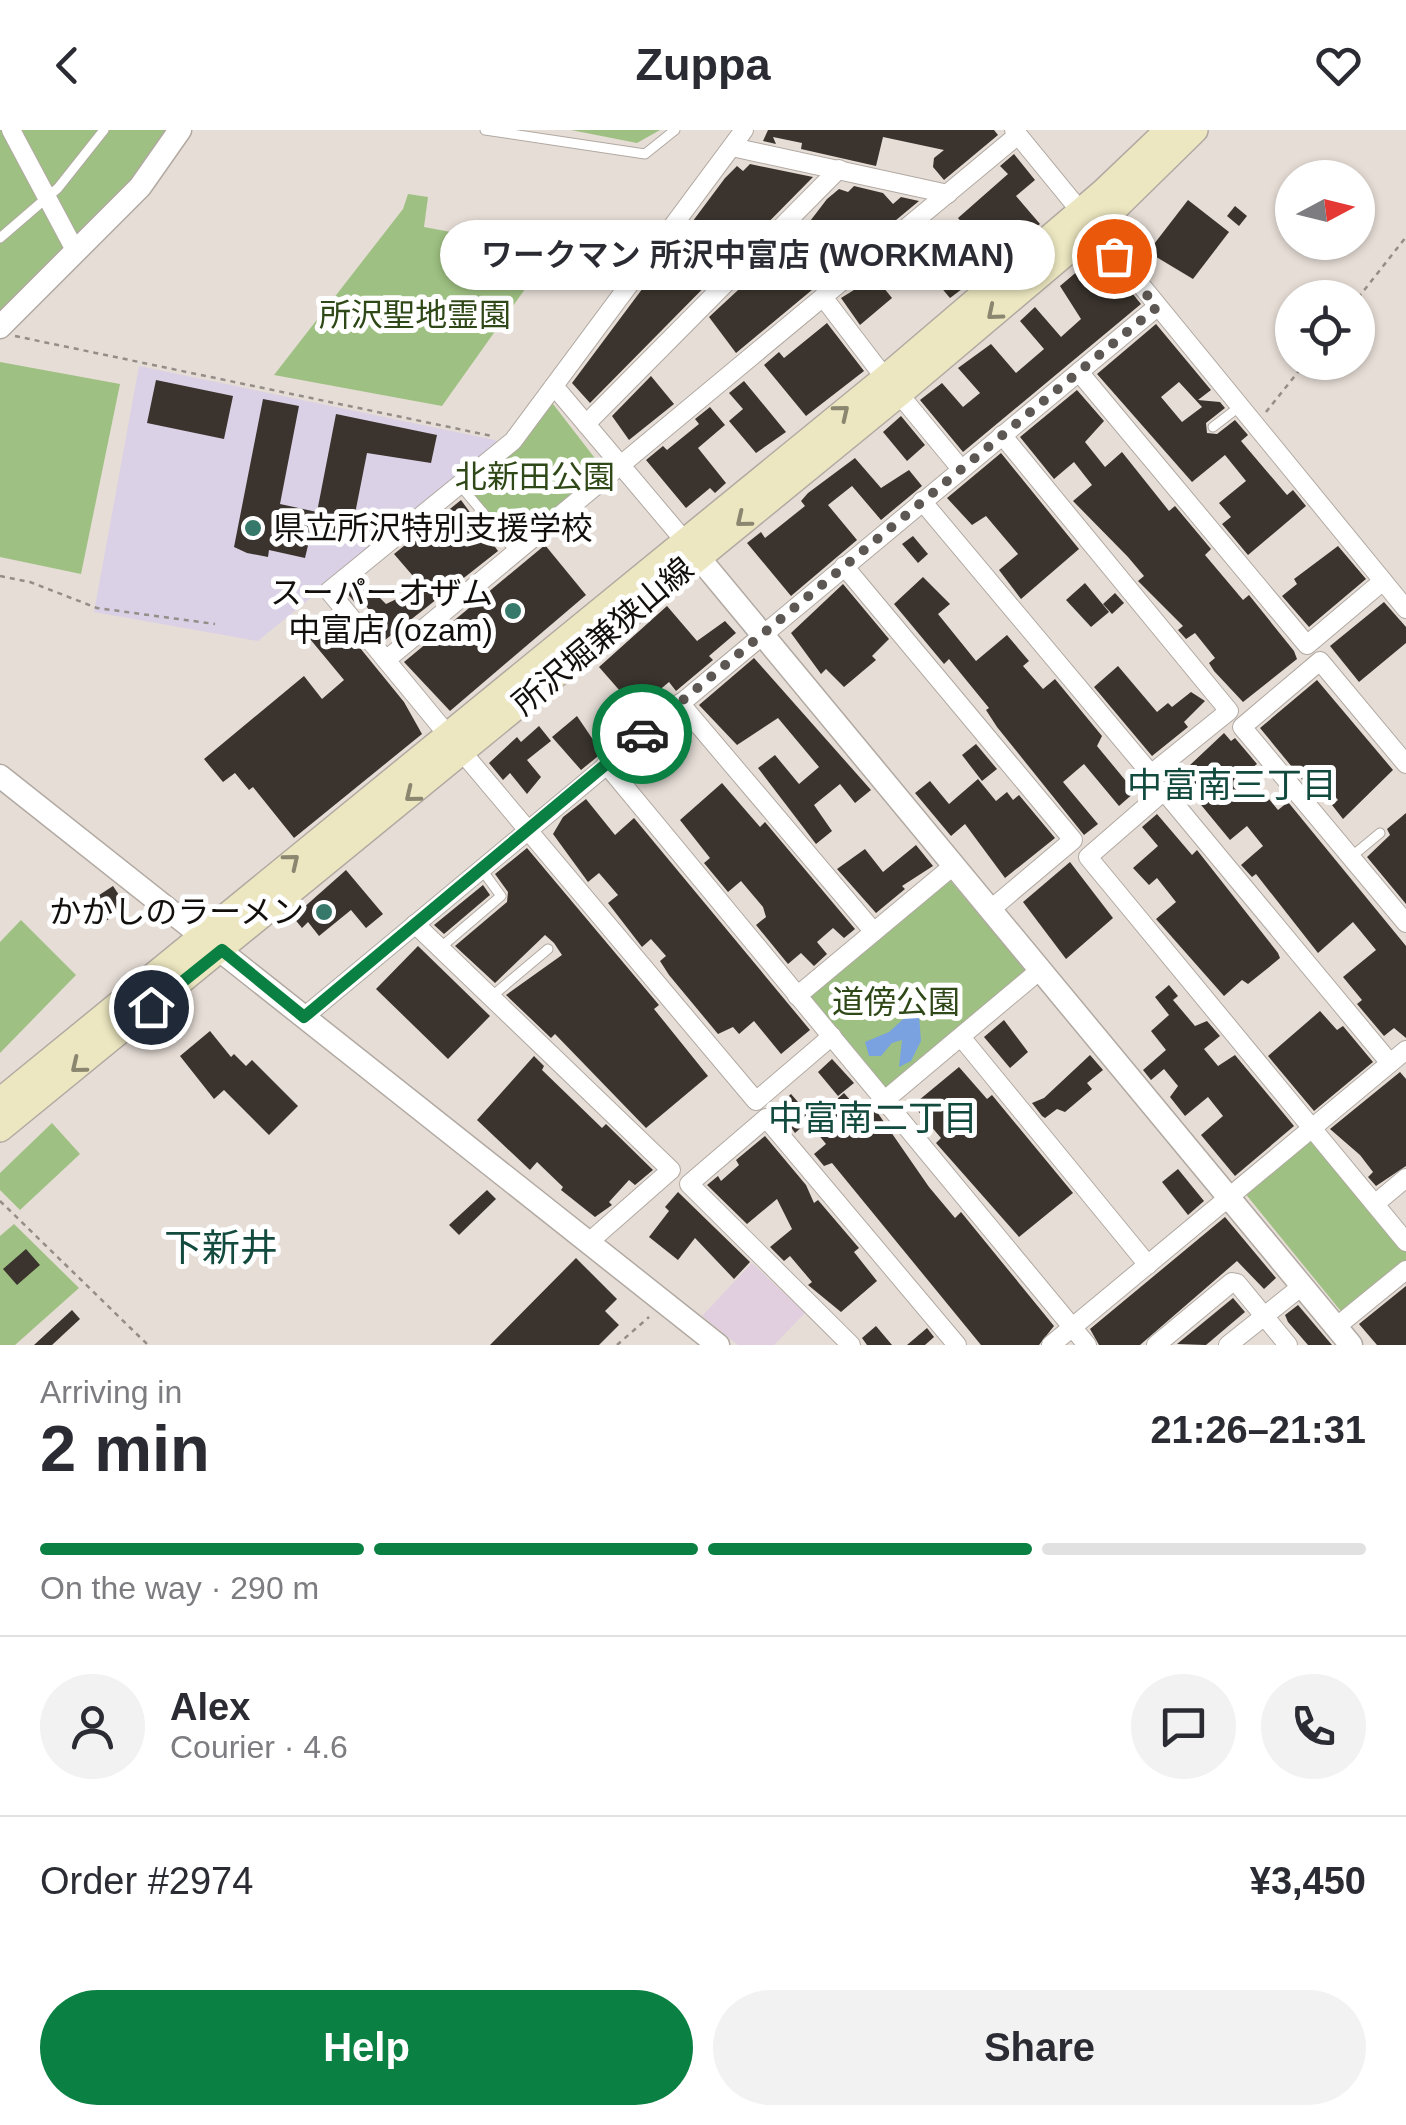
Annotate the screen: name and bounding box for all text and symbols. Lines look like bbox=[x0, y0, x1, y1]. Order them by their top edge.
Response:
icon: back bbox=[40, 38, 95, 93]
icon: heart bbox=[1311, 38, 1366, 93]
text: Zuppa bbox=[636, 39, 770, 90]
north arrow bbox=[1275, 160, 1375, 260]
map controls bbox=[1275, 160, 1375, 380]
pin bbox=[1072, 214, 1157, 299]
callout: ワークマン 所沢中富店 (WORKMAN) bbox=[439, 221, 1054, 291]
icon: bag bbox=[1087, 229, 1142, 284]
text: ワークマン 所沢中富店 (WORKMAN) bbox=[481, 237, 1014, 273]
button: locate bbox=[1275, 280, 1375, 380]
park label: 所沢聖地霊園 bbox=[319, 297, 511, 333]
one-way arrow bbox=[987, 302, 1005, 320]
one-way arrow bbox=[830, 406, 848, 424]
park label: 北新田公園 bbox=[455, 459, 615, 495]
one-way arrow bbox=[736, 508, 754, 526]
place label: 県立所沢特別支援学校 bbox=[273, 510, 593, 546]
marker: 県立所沢特別支援学校 bbox=[242, 517, 264, 539]
street label: 所沢堀兼狭山線 bbox=[506, 550, 700, 722]
place label: スーパーオザム 中富店 (ozam) bbox=[270, 575, 493, 648]
marker: スーパーオザム 中富店 (ozam) bbox=[502, 600, 524, 622]
courier bbox=[592, 684, 692, 784]
icon: car bbox=[615, 707, 670, 762]
district label: 中富南三丁目 bbox=[1127, 765, 1337, 804]
one-way arrow bbox=[405, 783, 423, 801]
one-way arrow bbox=[280, 855, 298, 873]
place label: かかしのラーメン bbox=[49, 894, 304, 930]
marker: かかしのラーメン bbox=[313, 901, 335, 923]
pin bbox=[109, 965, 194, 1050]
icon: home bbox=[124, 980, 179, 1035]
park label: 道傍公園 bbox=[832, 984, 960, 1020]
one-way arrow bbox=[72, 1054, 90, 1072]
district label: 中富南二丁目 bbox=[768, 1098, 978, 1137]
district label: 下新井 bbox=[164, 1227, 278, 1269]
text: Arriving in bbox=[40, 1374, 182, 1410]
text: 21:26–21:31 bbox=[1150, 1409, 1366, 1451]
text: 2 min bbox=[40, 1412, 210, 1485]
text: On the way · 290 m bbox=[40, 1570, 319, 1606]
button: person bbox=[40, 1674, 145, 1779]
button: chat bbox=[1131, 1674, 1236, 1779]
button: phone bbox=[1261, 1674, 1366, 1779]
text: Alex bbox=[170, 1686, 250, 1728]
text: Courier · 4.6 bbox=[170, 1729, 348, 1765]
text: Order #2974 bbox=[40, 1860, 253, 1902]
text: ¥3,450 bbox=[1250, 1860, 1366, 1902]
button: Help bbox=[40, 1990, 693, 2105]
button: Share bbox=[713, 1990, 1366, 2105]

